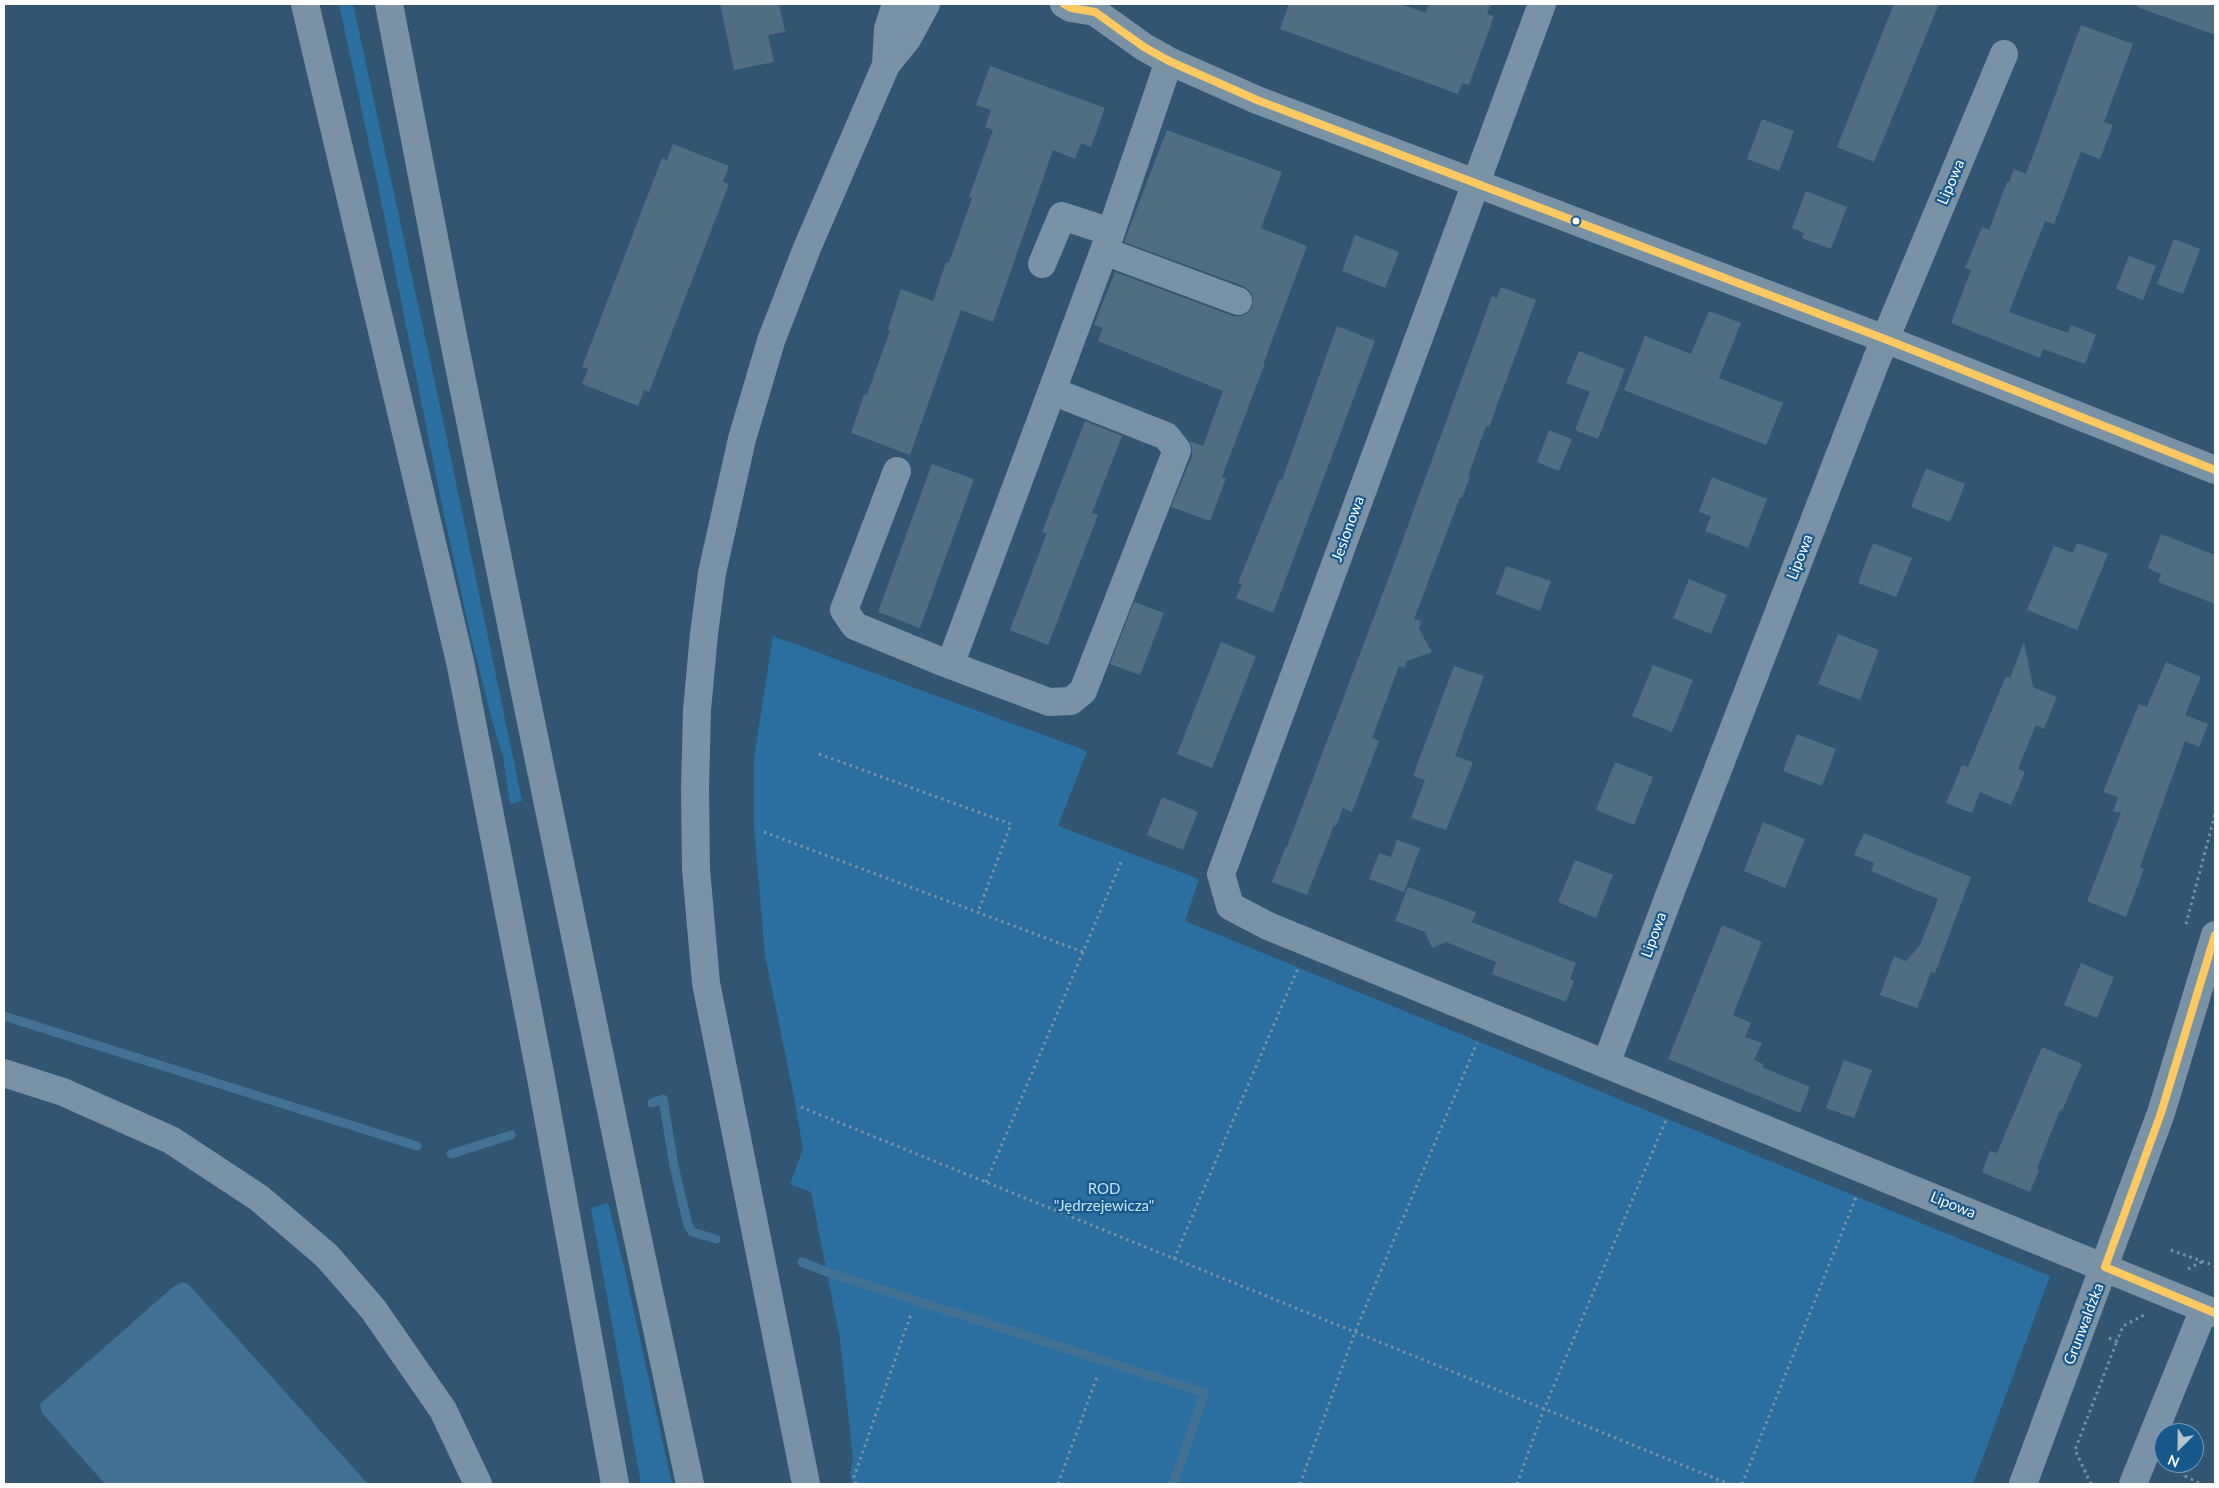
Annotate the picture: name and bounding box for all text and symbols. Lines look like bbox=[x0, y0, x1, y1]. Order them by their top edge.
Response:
street label: Lipowa bbox=[1933, 157, 1969, 207]
unlabelled marker bbox=[1571, 216, 1581, 226]
street label: Jesionowa bbox=[1328, 494, 1368, 564]
street label: Lipowa bbox=[1783, 532, 1817, 582]
street label: Lipowa bbox=[1637, 910, 1671, 960]
park label: ROD "Jędrzejewicza" bbox=[1054, 1180, 1154, 1215]
street label: Lipowa bbox=[1928, 1188, 1978, 1222]
street label: Grunwaldzka bbox=[2060, 1281, 2108, 1367]
north arrow bbox=[2154, 1423, 2204, 1473]
text: N bbox=[2165, 1451, 2182, 1471]

